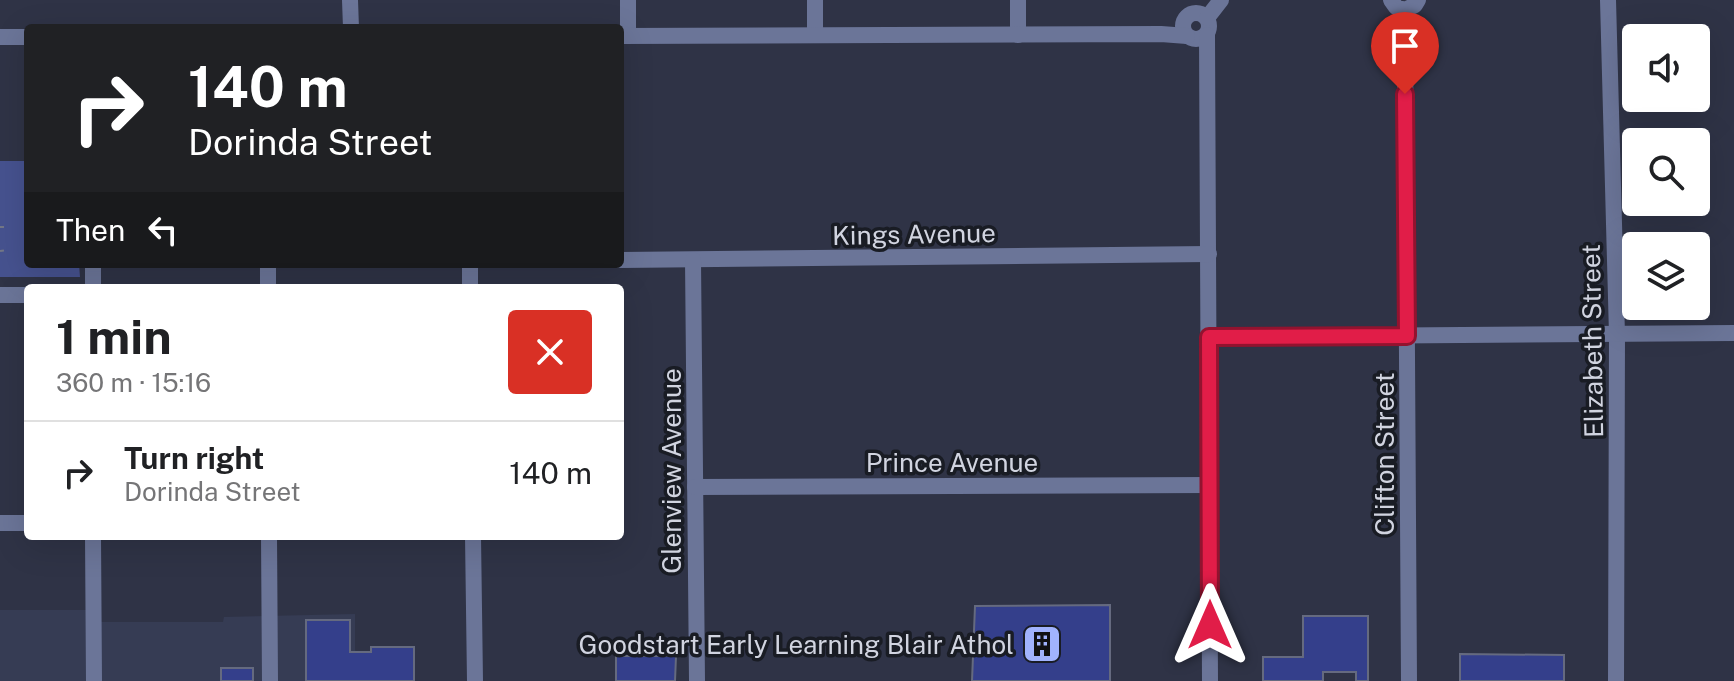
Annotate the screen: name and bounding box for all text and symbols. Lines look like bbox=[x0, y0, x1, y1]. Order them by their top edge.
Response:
pin bbox=[1371, 12, 1439, 94]
icon: arrive bbox=[1383, 24, 1427, 68]
map controls bbox=[1622, 24, 1710, 320]
button: sound bbox=[1622, 24, 1710, 112]
text: 140 m bbox=[188, 54, 348, 120]
icon: right bbox=[56, 56, 160, 160]
text: Dorinda Street bbox=[188, 121, 433, 163]
button: search bbox=[1622, 128, 1710, 216]
icon: left bbox=[141, 208, 185, 252]
text: Then bbox=[56, 212, 125, 248]
street label: Kings Avenue bbox=[832, 217, 996, 251]
button: layers bbox=[1622, 232, 1710, 320]
street label: Elizabeth Street bbox=[1575, 244, 1609, 438]
text: 1 min bbox=[56, 308, 172, 365]
button: close bbox=[508, 310, 592, 394]
text: 360 m · 15:16 bbox=[56, 367, 211, 398]
street label: Glenview Avenue bbox=[656, 368, 687, 574]
street label: Clifton Street bbox=[1369, 372, 1400, 536]
text: Turn right bbox=[124, 440, 264, 476]
street label: Prince Avenue bbox=[866, 447, 1038, 478]
icon: right bbox=[56, 451, 100, 495]
text: 140 m bbox=[509, 455, 592, 491]
text: Dorinda Street bbox=[124, 476, 301, 507]
position arrow bbox=[1168, 583, 1252, 667]
building icon: Goodstart Early Learning Blair Athol bbox=[1021, 623, 1063, 665]
place label: Goodstart Early Learning Blair Athol bbox=[578, 629, 1014, 660]

